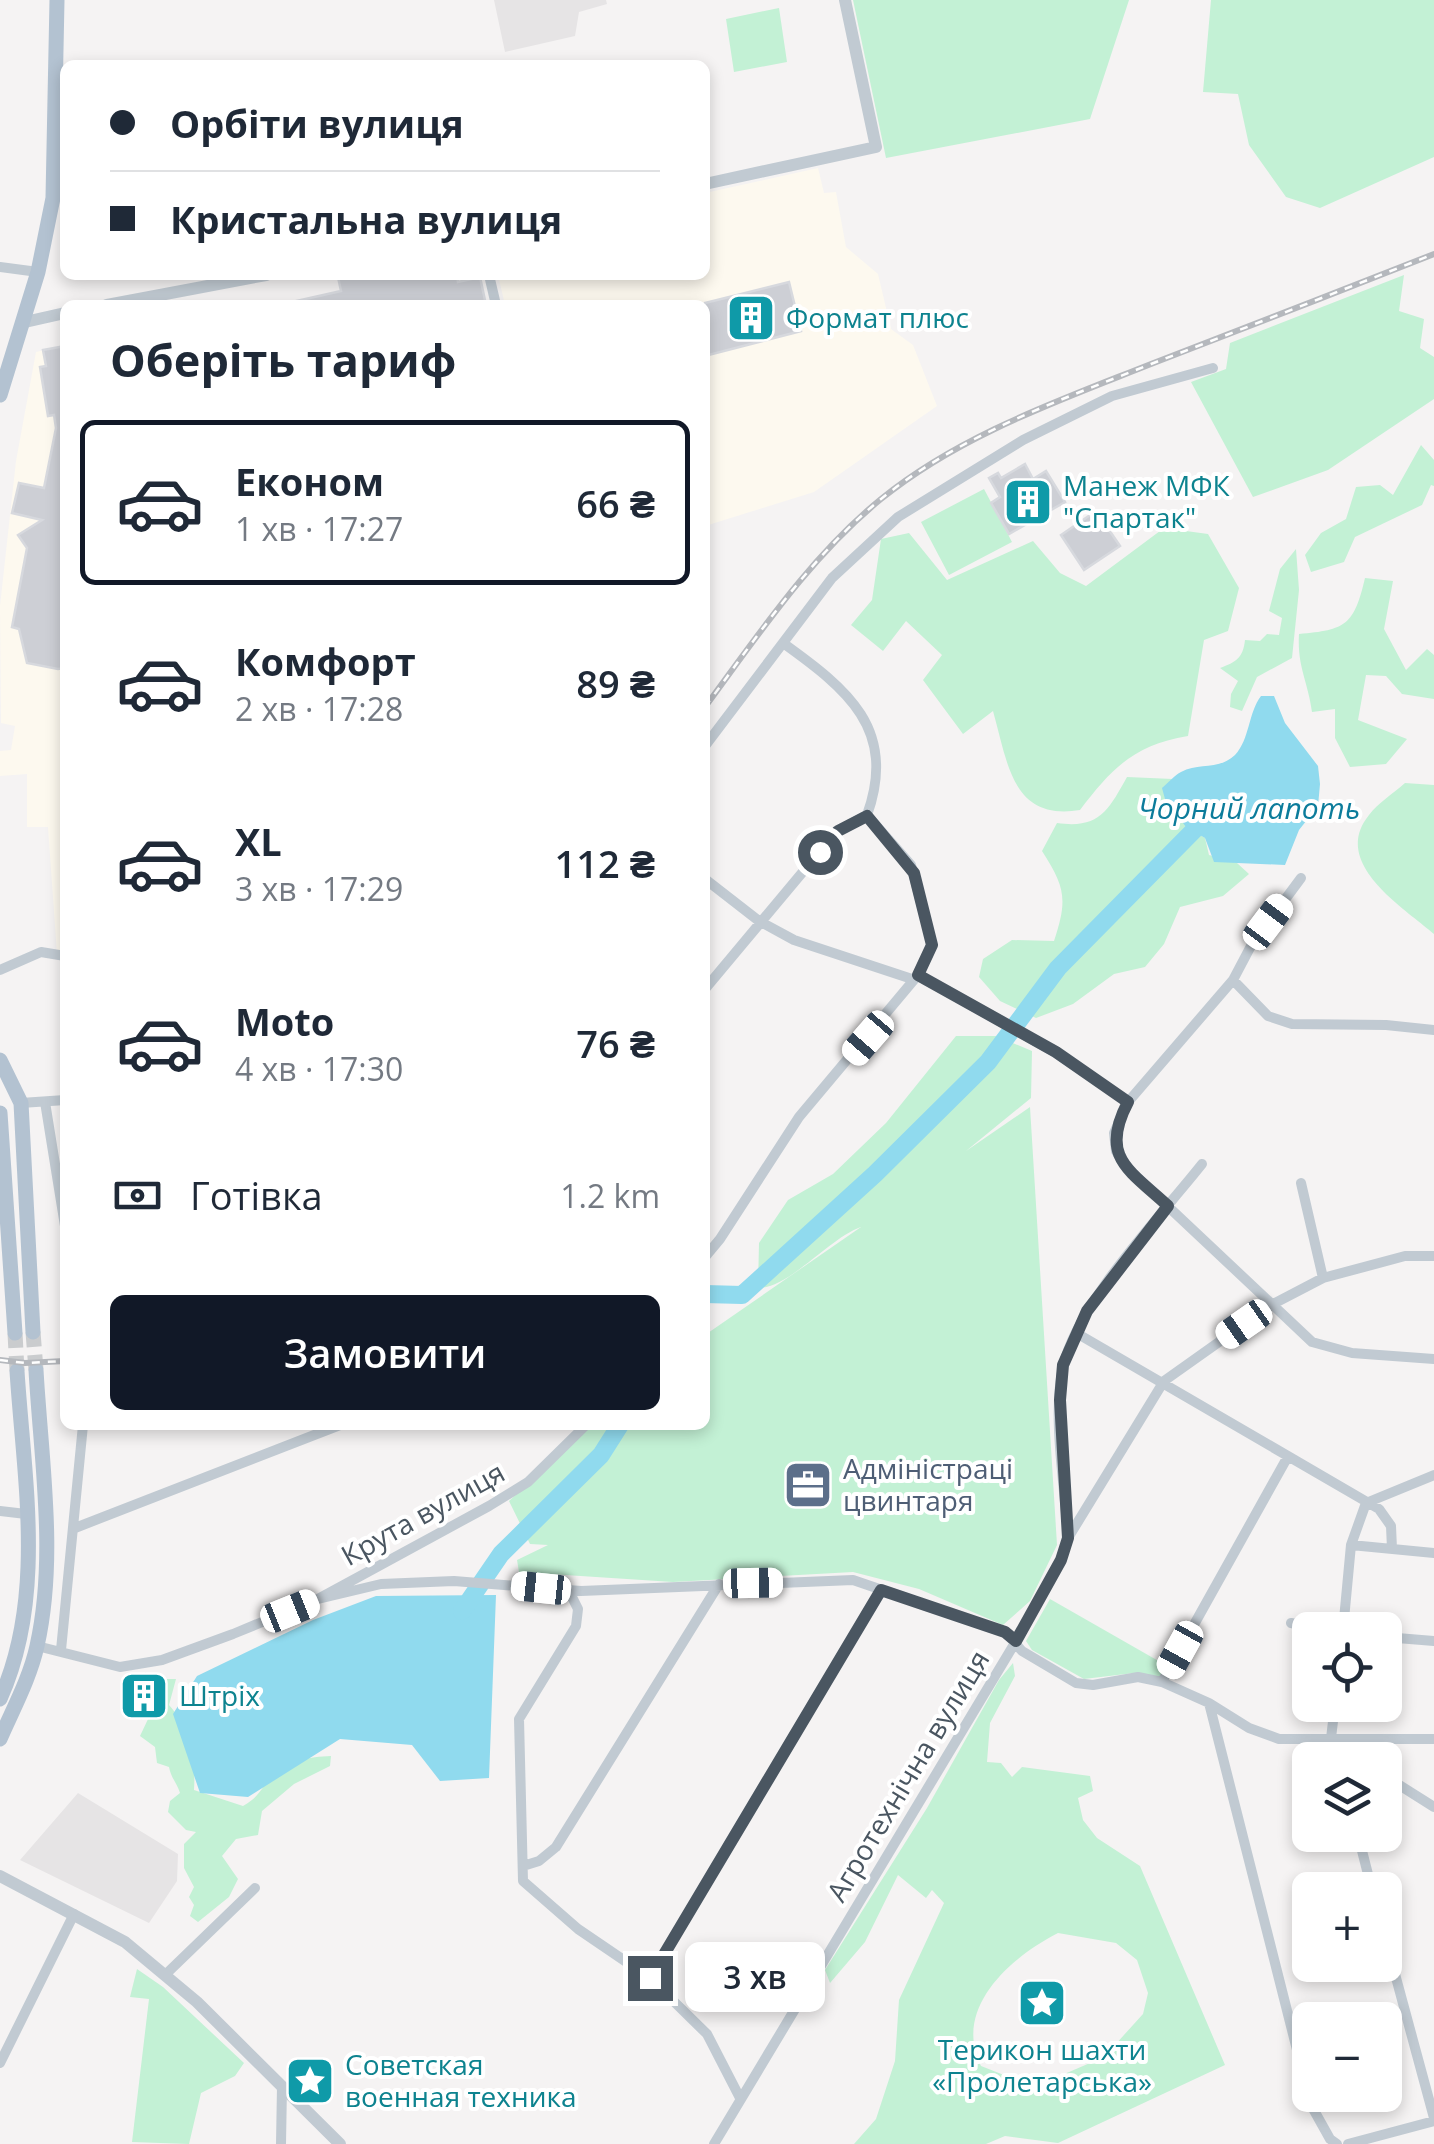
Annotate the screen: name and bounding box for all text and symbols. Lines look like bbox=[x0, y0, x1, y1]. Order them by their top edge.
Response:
text: Орбіти вулиця bbox=[170, 97, 464, 149]
text: Кристальна вулиця bbox=[170, 193, 562, 245]
building icon: Формат плюс bbox=[725, 292, 777, 344]
place label: Формат плюс bbox=[786, 298, 969, 336]
text: Оберіть тариф bbox=[110, 329, 456, 390]
text: Економ bbox=[235, 455, 384, 507]
icon: car bbox=[115, 458, 205, 548]
place label: Манеж МФК "Спартак" bbox=[1063, 466, 1231, 536]
building icon: Манеж МФК "Спартак" bbox=[1002, 476, 1054, 528]
text: 66 ₴ bbox=[576, 477, 655, 529]
text: 1 хв · 17:27 bbox=[235, 507, 403, 550]
text: Комфорт bbox=[235, 635, 416, 687]
icon: car bbox=[115, 638, 205, 728]
text: 89 ₴ bbox=[576, 657, 655, 709]
text: 2 хв · 17:28 bbox=[235, 687, 403, 730]
water label: Чорний лапоть bbox=[1138, 787, 1360, 828]
text: XL bbox=[235, 815, 282, 867]
icon: car bbox=[115, 818, 205, 908]
route start bbox=[798, 830, 843, 875]
text: 112 ₴ bbox=[555, 837, 655, 889]
text: 3 хв · 17:29 bbox=[235, 867, 403, 910]
car bbox=[1238, 889, 1298, 955]
text: Moto bbox=[235, 995, 334, 1047]
icon: car bbox=[115, 998, 205, 1088]
car bbox=[837, 1006, 899, 1070]
text: 76 ₴ bbox=[576, 1017, 655, 1069]
text: 4 хв · 17:30 bbox=[235, 1047, 403, 1090]
icon: cash bbox=[110, 1168, 165, 1223]
text: Готівка bbox=[190, 1169, 323, 1221]
text: 1.2 km bbox=[560, 1174, 660, 1217]
button: Замовити bbox=[110, 1295, 660, 1410]
car bbox=[1211, 1295, 1277, 1353]
place label: Адміністраці цвинтаря bbox=[843, 1449, 1013, 1519]
street label: Крута вулиця bbox=[334, 1453, 511, 1574]
office icon: Адміністраці цвинтаря bbox=[782, 1459, 834, 1511]
car bbox=[723, 1567, 783, 1599]
car bbox=[510, 1570, 572, 1606]
car bbox=[257, 1586, 323, 1636]
map controls bbox=[1292, 1612, 1402, 2112]
button: locate bbox=[1292, 1612, 1402, 1722]
car bbox=[1152, 1616, 1208, 1684]
street label: Агротехнічна вулиця bbox=[817, 1643, 997, 1908]
building icon: Штріх bbox=[118, 1670, 170, 1722]
place label: Штріх bbox=[179, 1676, 260, 1714]
button: layers bbox=[1292, 1742, 1402, 1852]
button: + bbox=[1292, 1872, 1402, 1982]
callout: 3 хв bbox=[685, 1943, 825, 2013]
text: 3 хв bbox=[723, 1955, 787, 1998]
route end bbox=[628, 1956, 673, 2001]
place icon: Терикон шахти «Пролетарська» bbox=[1016, 1977, 1068, 2029]
button: − bbox=[1292, 2002, 1402, 2112]
place label: Терикон шахти «Пролетарська» bbox=[932, 2030, 1152, 2100]
place label: Советская военная техника bbox=[345, 2045, 577, 2115]
place icon: Советская военная техника bbox=[284, 2055, 336, 2107]

